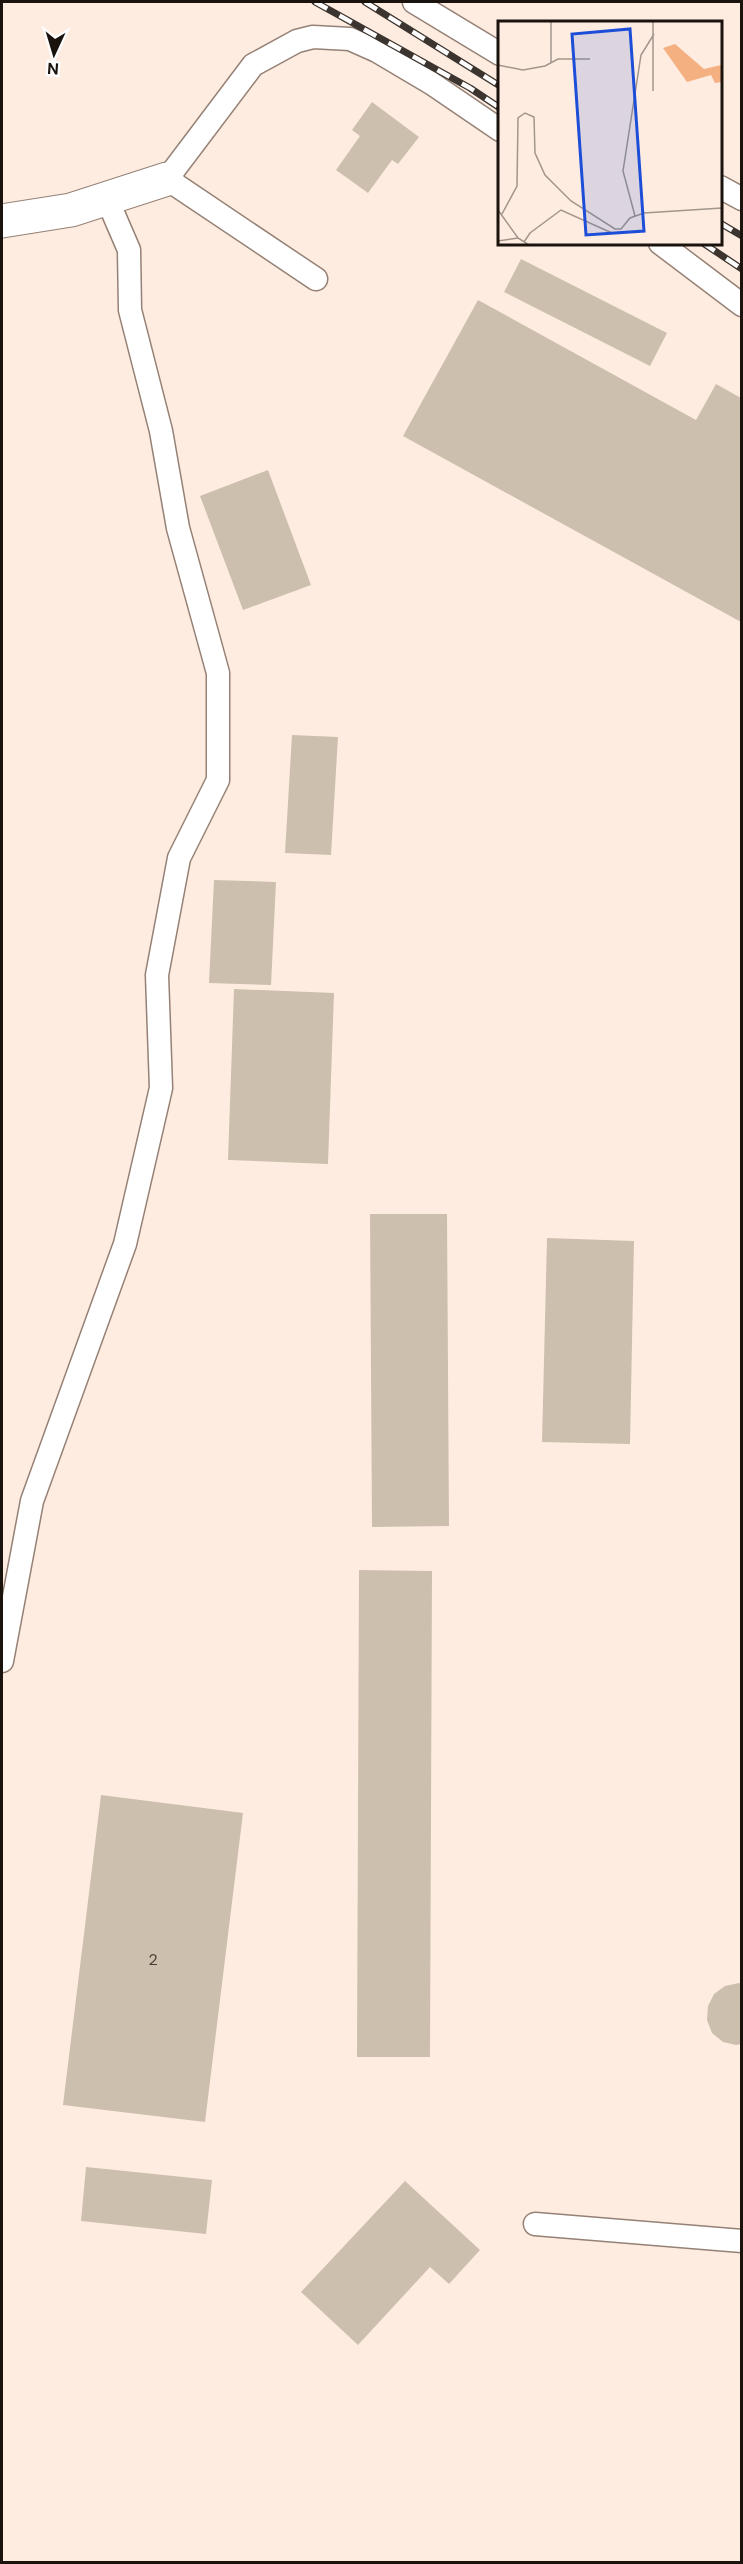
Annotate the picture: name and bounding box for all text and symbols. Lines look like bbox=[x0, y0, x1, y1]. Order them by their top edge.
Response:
inset map bbox=[498, 21, 722, 244]
north arrow bbox=[24, 24, 84, 84]
text: N bbox=[46, 58, 60, 79]
house number: 2 bbox=[148, 1949, 158, 1970]

